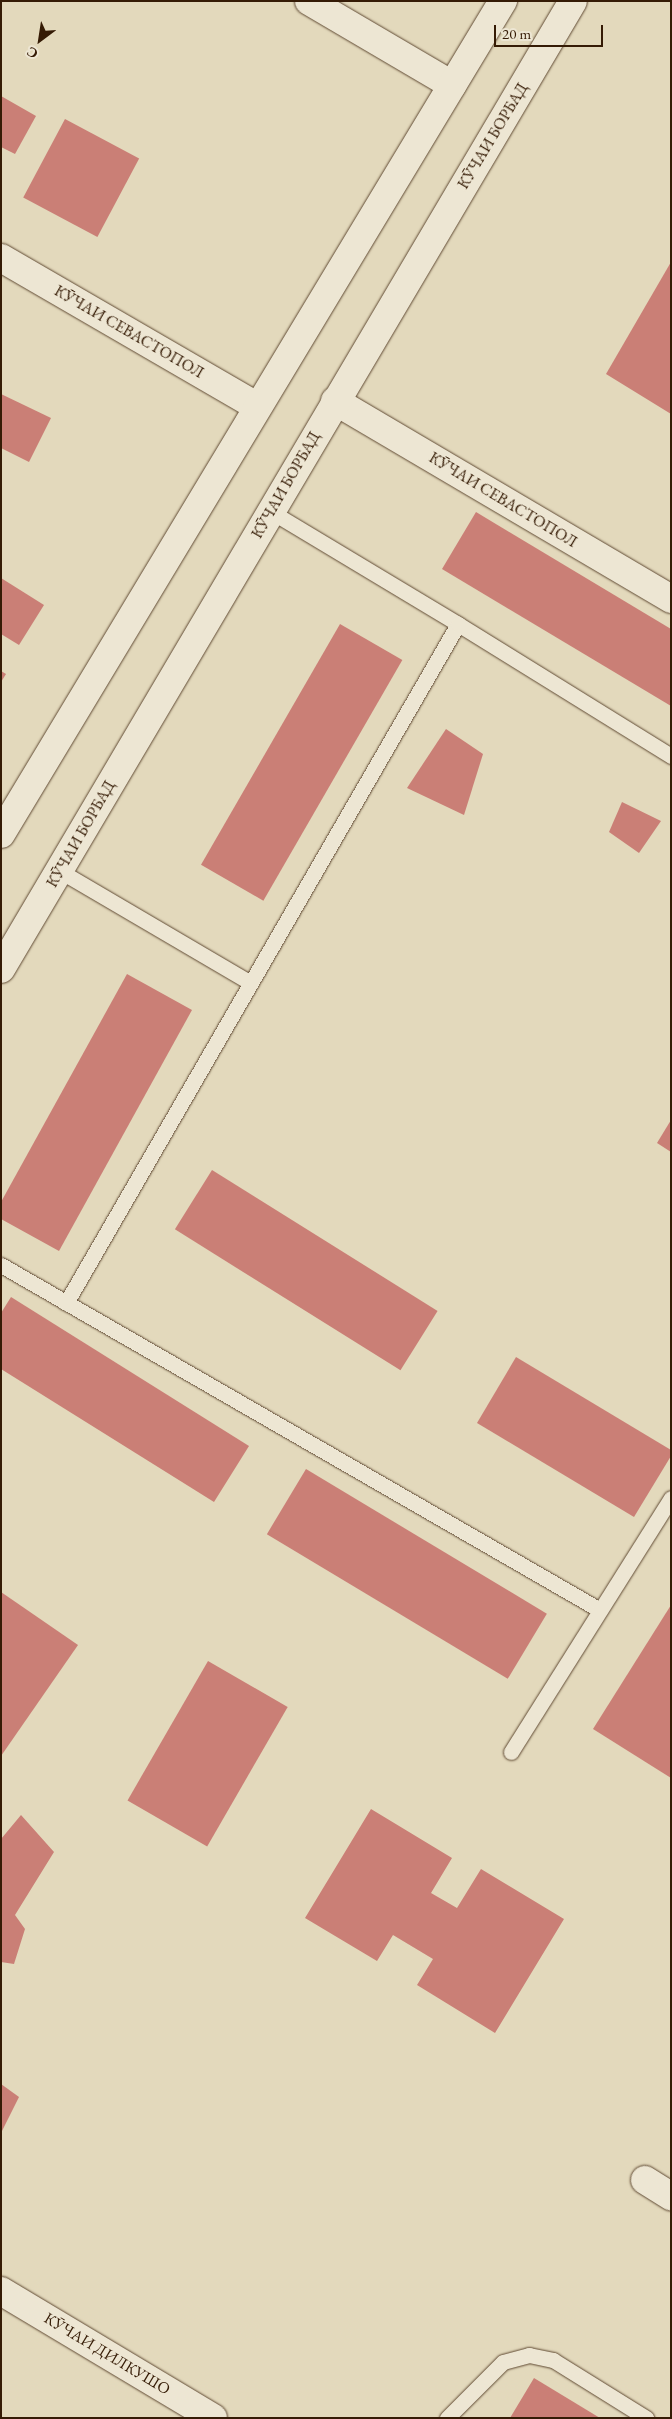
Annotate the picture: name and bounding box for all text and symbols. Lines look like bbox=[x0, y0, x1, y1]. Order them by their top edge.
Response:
north arrow bbox=[15, 15, 65, 65]
scale bar bbox=[497, 15, 606, 47]
text: 20 m bbox=[502, 24, 531, 43]
text: С bbox=[23, 43, 41, 63]
street label: КӮЧАИ БОРБАД bbox=[454, 79, 532, 193]
street label: КӮЧАИ СЕВАСТОПОЛ bbox=[51, 281, 207, 383]
street label: КӮЧАИ БОРБАД bbox=[248, 428, 324, 542]
street label: КӮЧАИ СЕВАСТОПОЛ bbox=[425, 448, 581, 552]
street label: КӮЧАИ БОРБАД bbox=[43, 777, 119, 891]
street label: КӮЧАИ ДИЛКУШО bbox=[40, 2309, 174, 2399]

